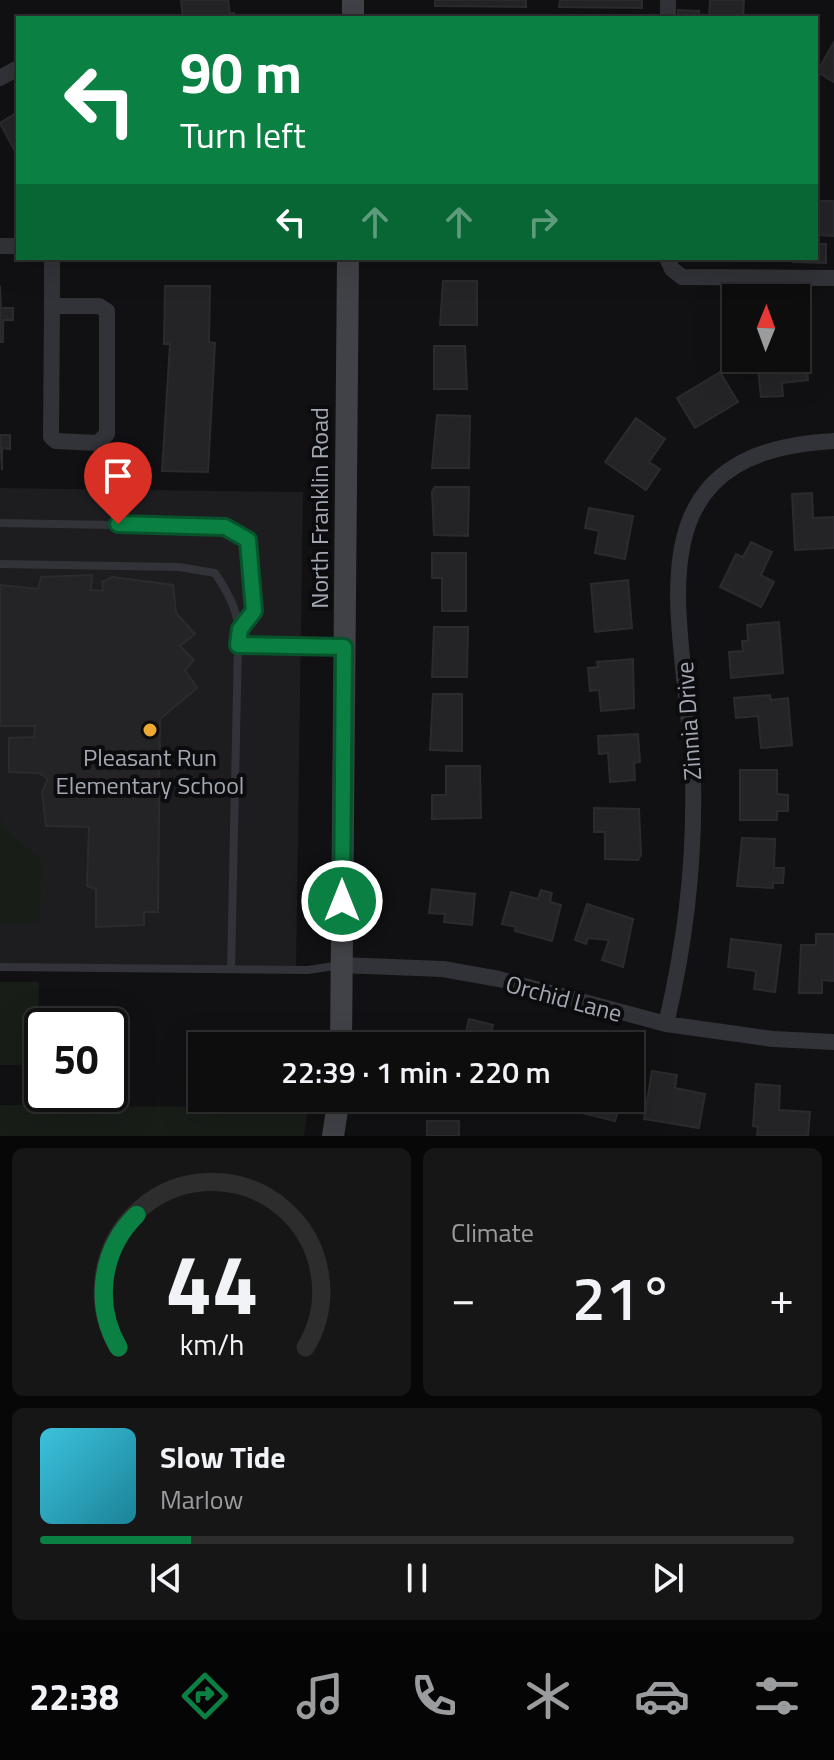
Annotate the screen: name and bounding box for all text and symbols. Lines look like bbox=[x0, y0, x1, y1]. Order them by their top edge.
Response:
text: 90 m bbox=[180, 30, 302, 115]
icon: left bbox=[48, 48, 152, 152]
text: Turn left bbox=[180, 107, 306, 162]
icon: left bbox=[269, 200, 313, 244]
icon: ahead bbox=[353, 200, 397, 244]
icon: ahead bbox=[437, 200, 481, 244]
icon: right bbox=[521, 200, 565, 244]
north arrow bbox=[722, 284, 810, 372]
map controls bbox=[722, 284, 810, 372]
street label: North Franklin Road bbox=[301, 407, 337, 609]
pin bbox=[84, 442, 152, 524]
icon: arrive bbox=[96, 454, 140, 498]
street label: Zinnia Drive bbox=[666, 660, 710, 782]
marker: Pleasant Run Elementary School bbox=[141, 721, 159, 739]
place label: Pleasant Run Elementary School bbox=[56, 739, 244, 803]
position arrow bbox=[300, 859, 384, 943]
street label: Orchid Lane bbox=[502, 965, 626, 1031]
speed limit sign: 50 bbox=[24, 1008, 128, 1112]
text: 22:39 · 1 min · 220 m bbox=[281, 1049, 551, 1095]
text: Climate bbox=[451, 1213, 534, 1252]
text: 44 bbox=[165, 1220, 258, 1346]
text: 21° bbox=[572, 1252, 673, 1343]
text: − bbox=[451, 1264, 476, 1331]
text: + bbox=[769, 1264, 794, 1331]
text: km/h bbox=[179, 1323, 244, 1366]
text: Slow Tide bbox=[160, 1434, 285, 1480]
text: Marlow bbox=[160, 1480, 243, 1519]
icon: previous bbox=[144, 1556, 188, 1600]
icon: pause bbox=[395, 1556, 439, 1600]
icon: next bbox=[646, 1556, 690, 1600]
icon: directions bbox=[177, 1668, 233, 1724]
icon: music bbox=[292, 1668, 348, 1724]
icon: phone bbox=[406, 1668, 462, 1724]
icon: climate bbox=[520, 1668, 576, 1724]
icon: car bbox=[634, 1668, 690, 1724]
icon: filters bbox=[749, 1668, 805, 1724]
text: 22:38 bbox=[29, 1669, 119, 1724]

